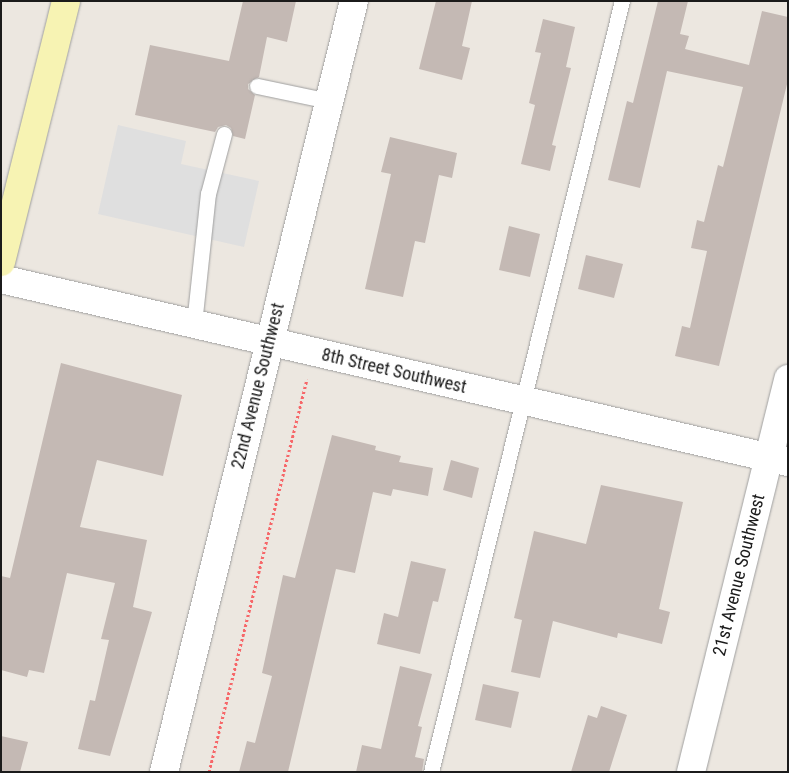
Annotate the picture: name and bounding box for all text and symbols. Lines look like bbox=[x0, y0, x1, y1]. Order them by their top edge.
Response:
street label: 22nd Avenue Southwest bbox=[227, 301, 289, 471]
street label: 8th Street Southwest bbox=[319, 344, 469, 398]
street label: 21st Avenue Southwest bbox=[708, 492, 770, 658]

